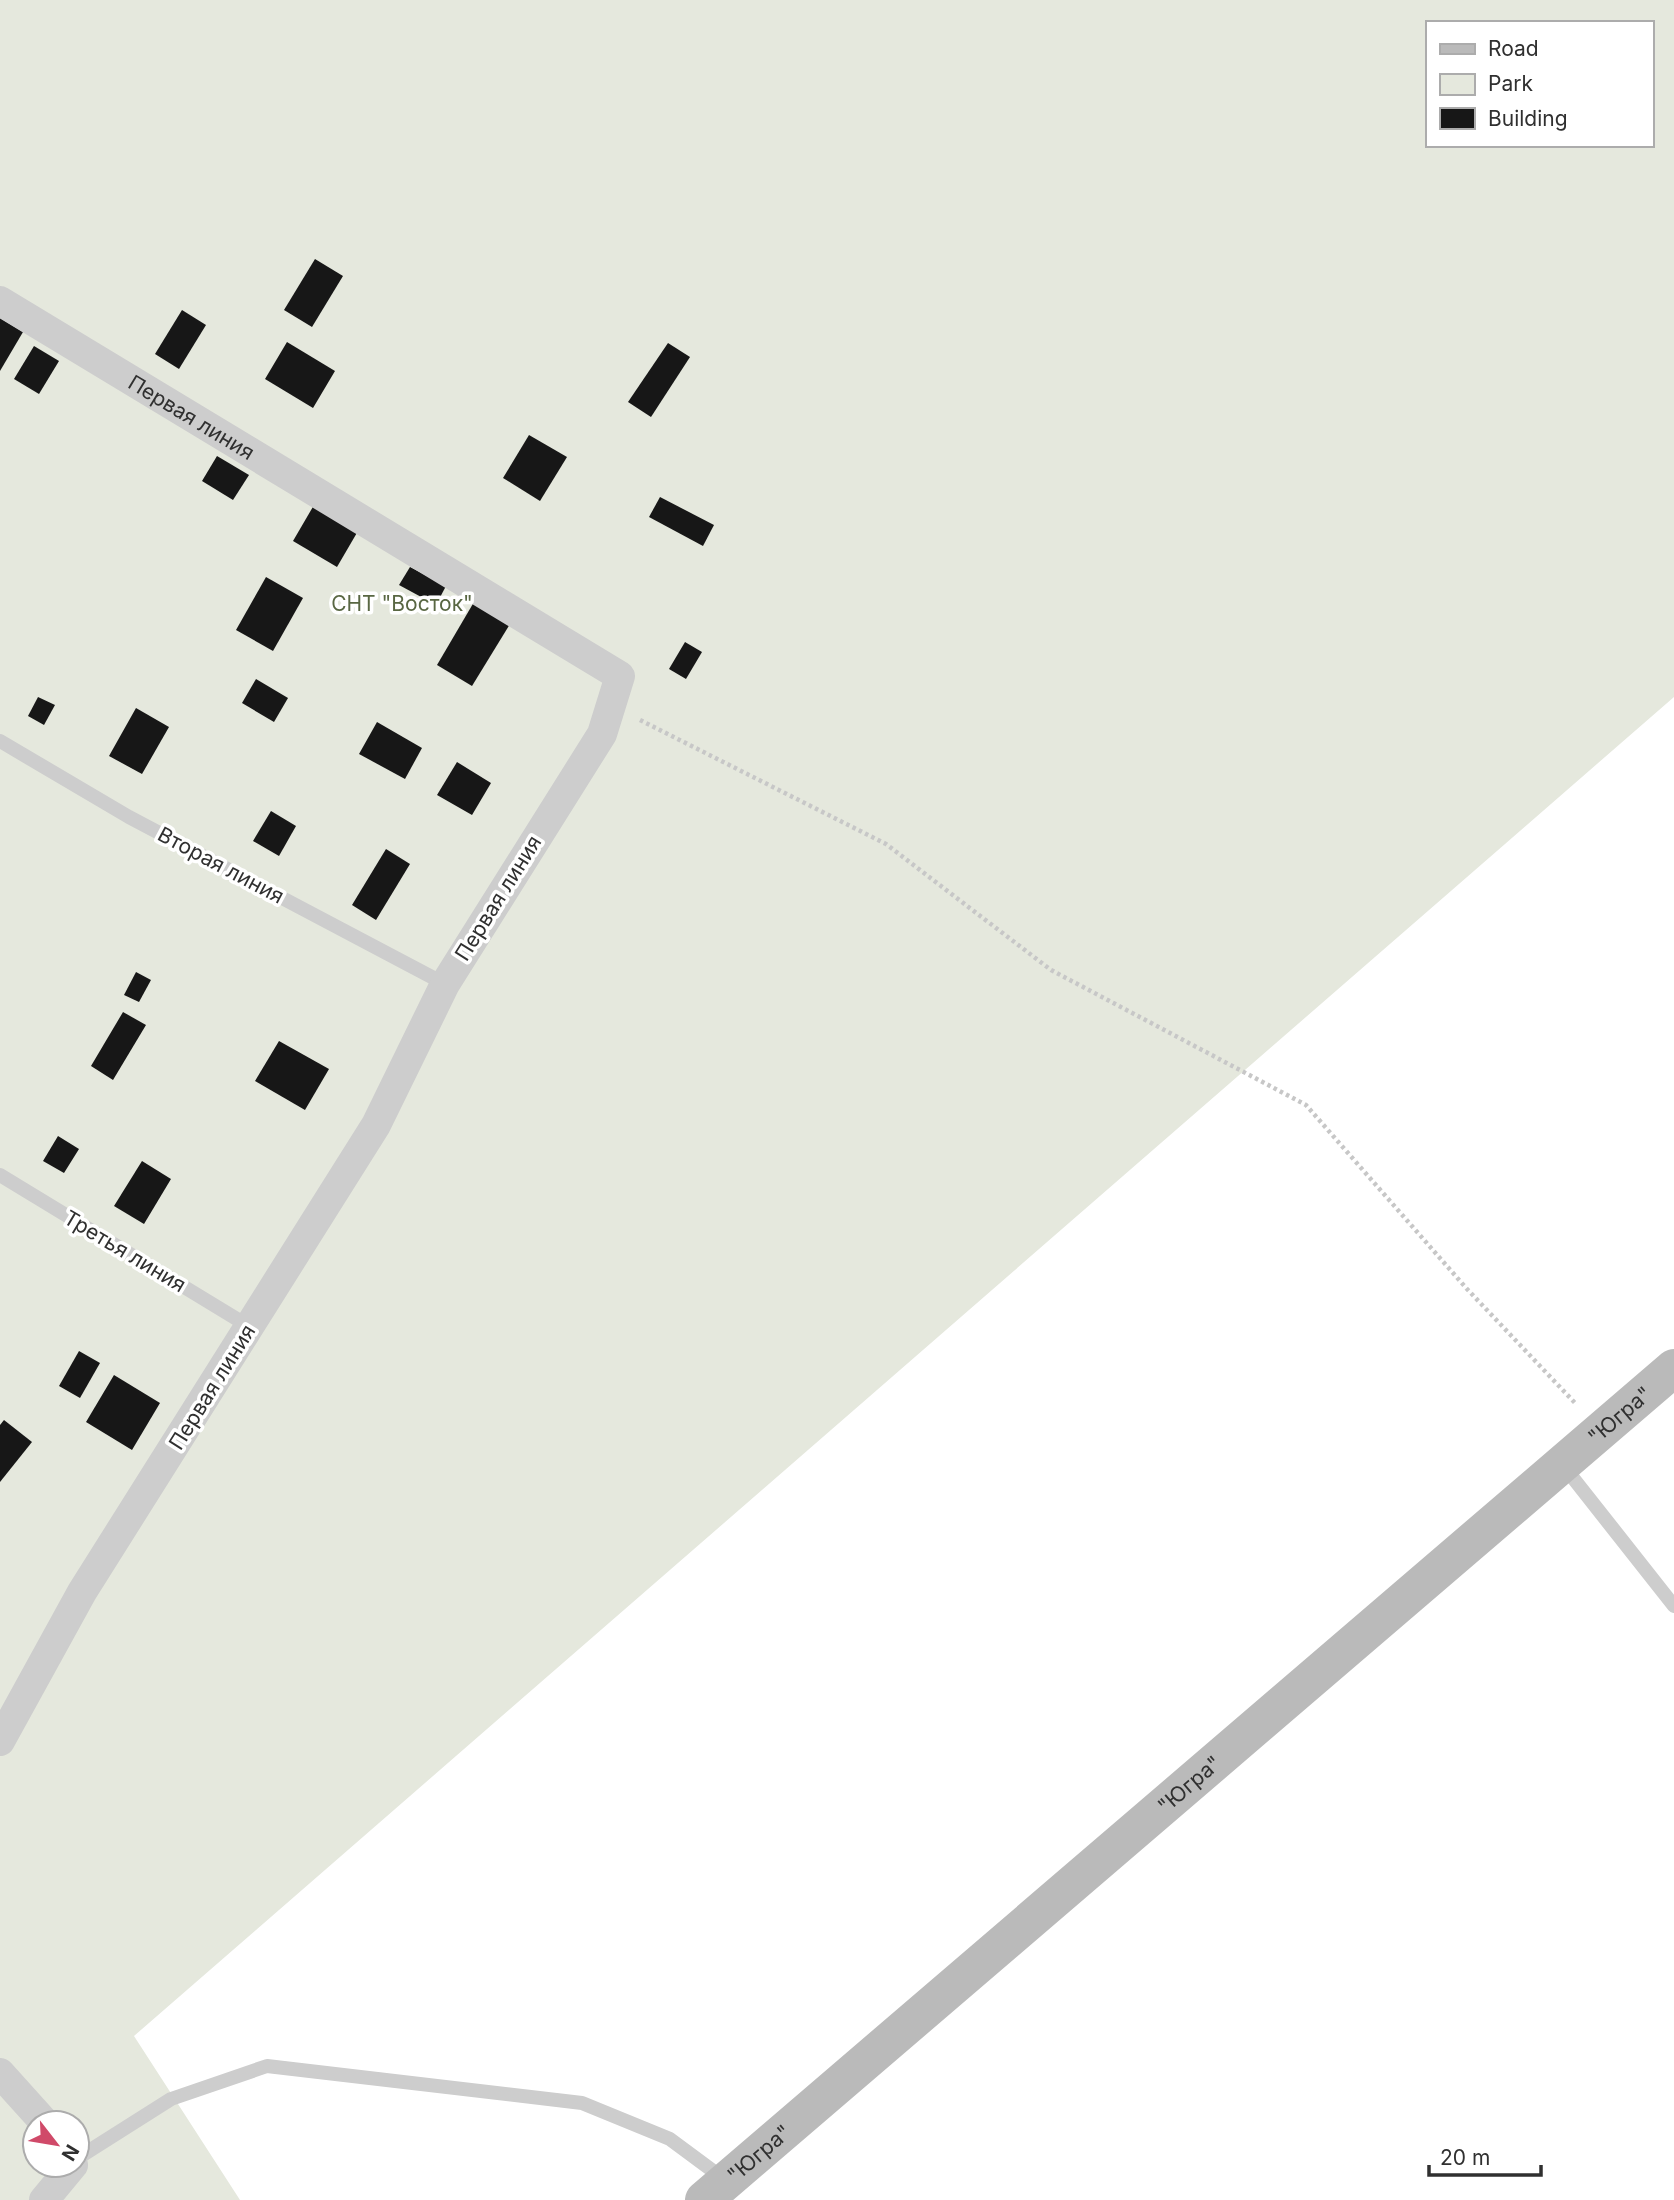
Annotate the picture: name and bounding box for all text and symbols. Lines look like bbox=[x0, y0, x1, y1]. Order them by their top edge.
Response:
legend bbox=[1426, 21, 1653, 147]
text: Road bbox=[1488, 36, 1539, 61]
text: Park bbox=[1488, 71, 1533, 96]
text: Building bbox=[1488, 106, 1568, 131]
street label: Первая линия bbox=[124, 369, 259, 465]
park label: СНТ "Восток" bbox=[331, 591, 473, 616]
street label: Вторая линия bbox=[154, 821, 288, 909]
street label: Первая линия bbox=[450, 831, 546, 965]
street label: Третья линия bbox=[59, 1205, 191, 1297]
street label: Первая линия bbox=[164, 1320, 260, 1454]
street label: "Югра" bbox=[1583, 1381, 1656, 1449]
street label: "Югра" bbox=[1152, 1750, 1226, 1818]
north arrow bbox=[21, 2109, 91, 2179]
street label: "Югра" bbox=[722, 2119, 795, 2187]
scale bar bbox=[1429, 2134, 1541, 2178]
text: N bbox=[57, 2140, 84, 2165]
text: 20 m bbox=[1440, 2145, 1490, 2170]

